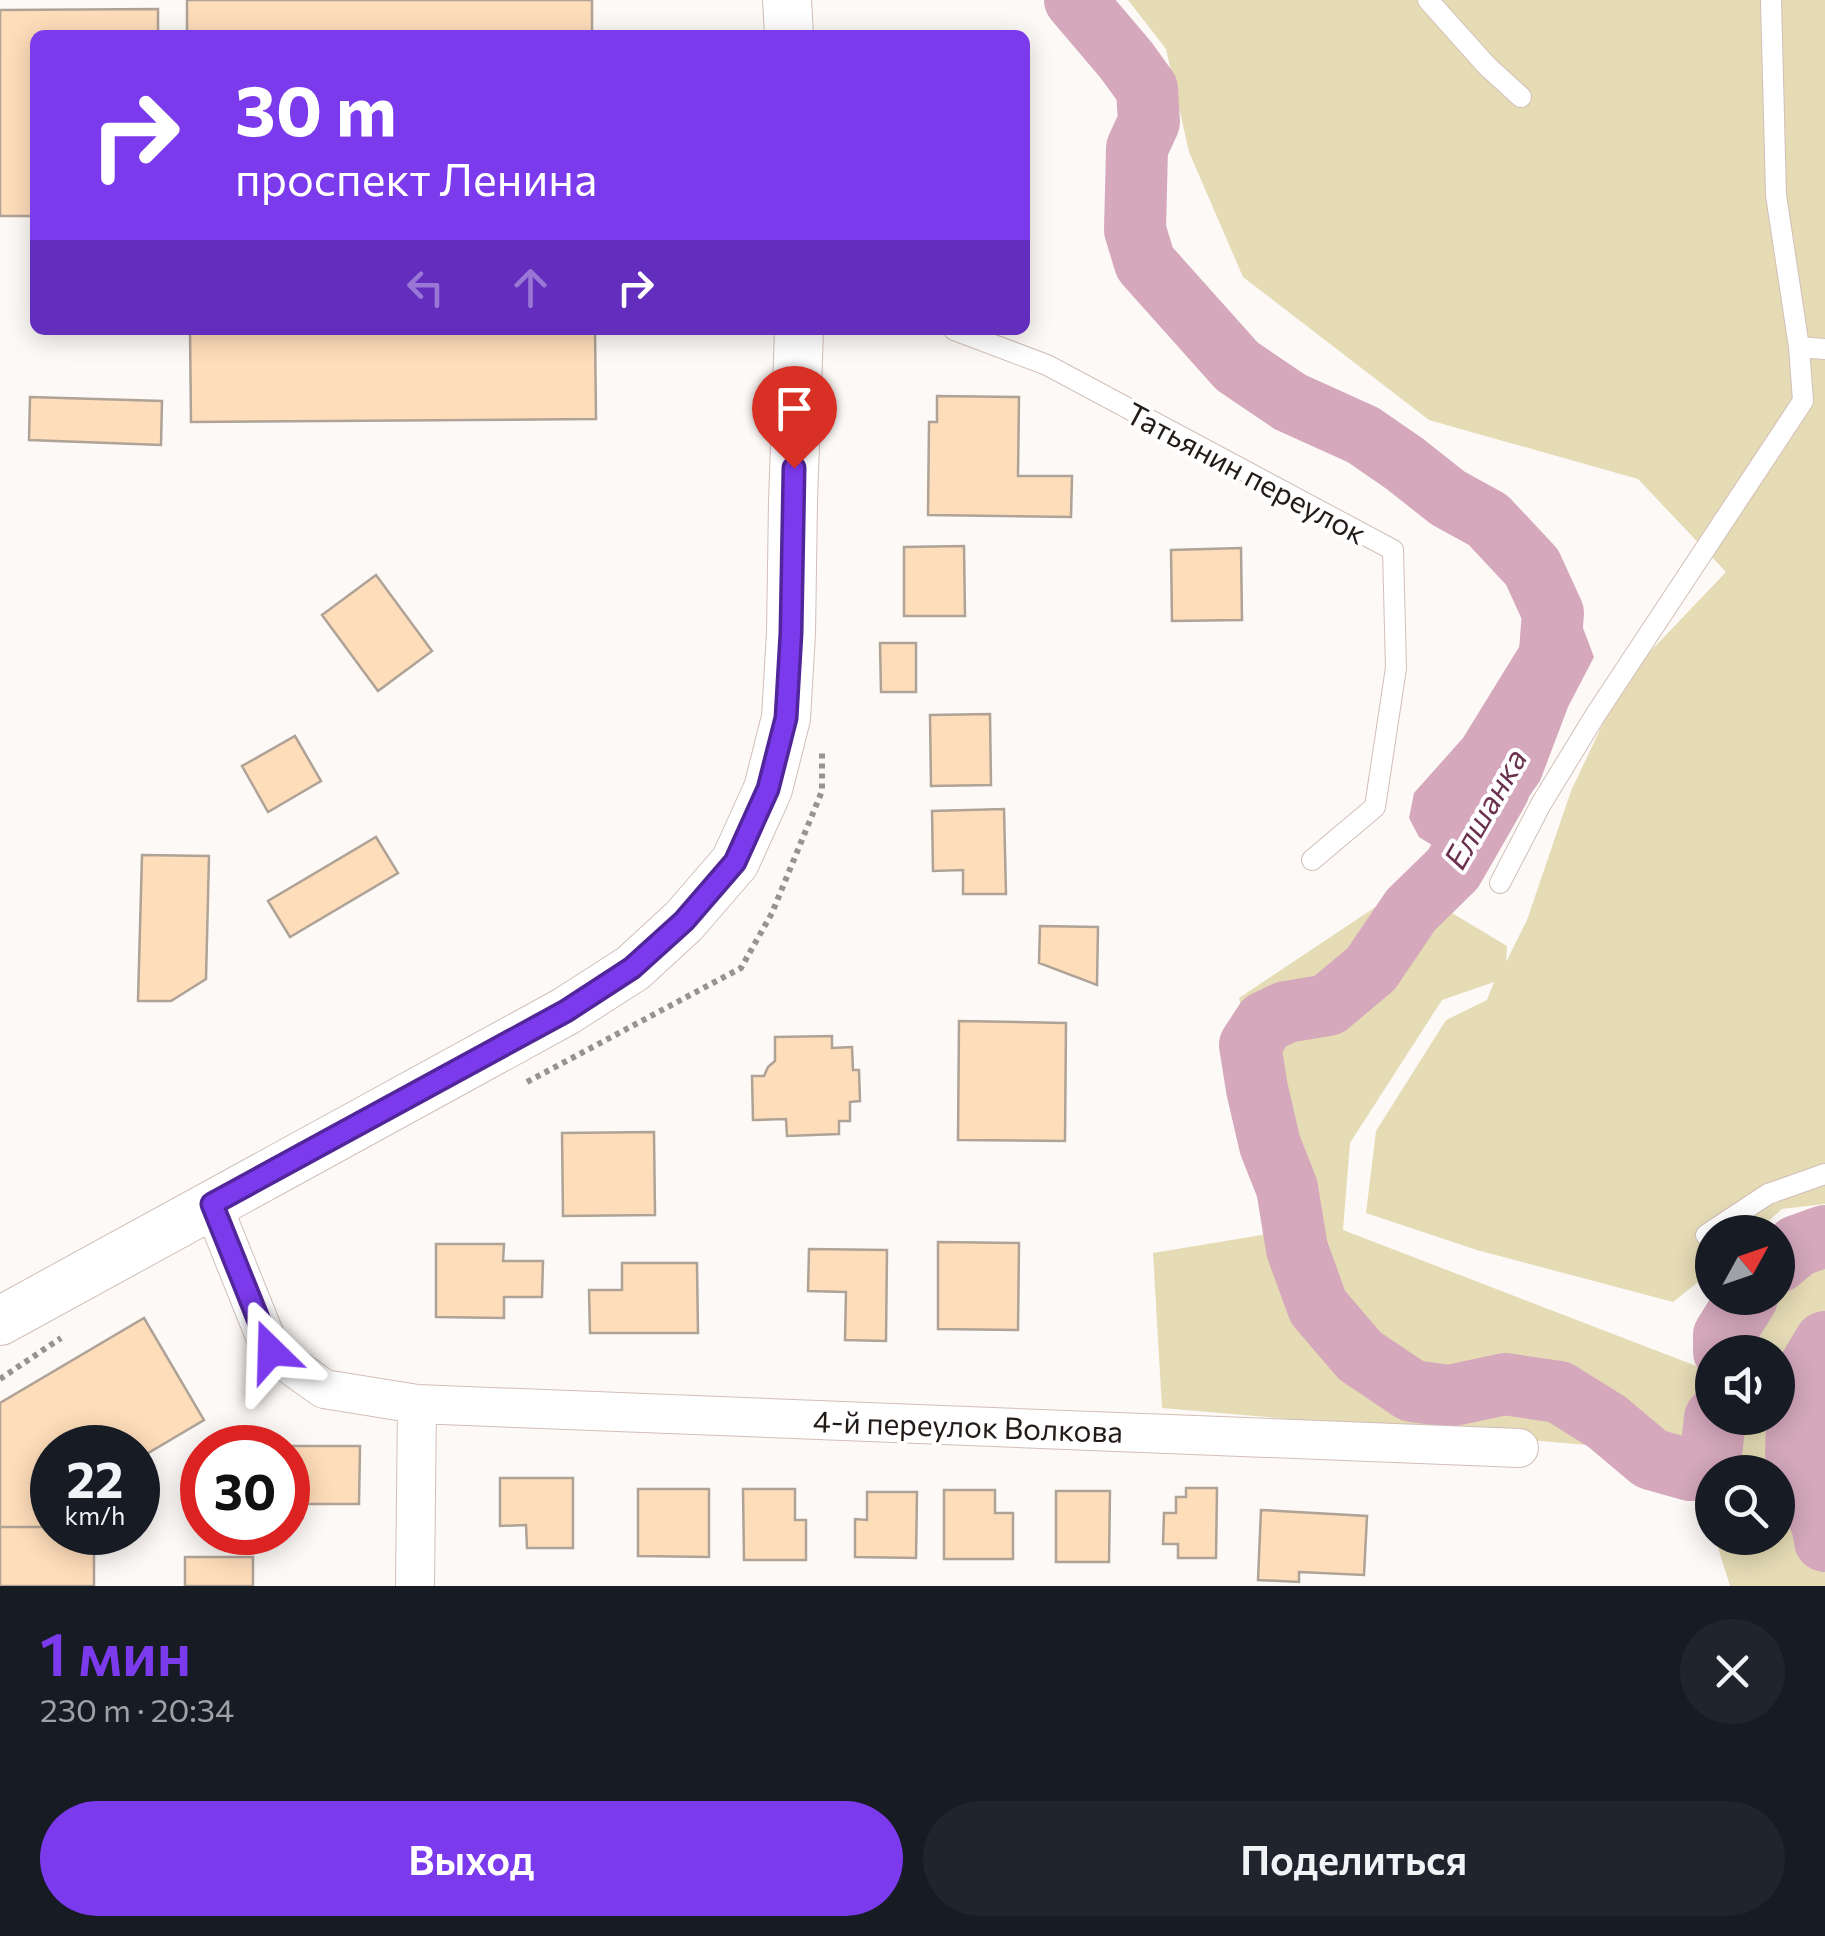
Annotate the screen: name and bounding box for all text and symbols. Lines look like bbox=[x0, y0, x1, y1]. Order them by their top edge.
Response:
text: 30 m bbox=[235, 65, 397, 150]
icon: right bbox=[70, 70, 200, 200]
text: проспект Ленина bbox=[235, 150, 597, 205]
icon: left bbox=[398, 260, 453, 315]
icon: ahead bbox=[503, 260, 558, 315]
icon: right bbox=[608, 260, 663, 315]
pin bbox=[752, 366, 837, 469]
icon: arrive bbox=[767, 381, 822, 436]
street label: Татьянин переулок bbox=[1121, 393, 1373, 551]
water label: Елшанка bbox=[1434, 741, 1534, 875]
north arrow bbox=[1695, 1215, 1795, 1315]
map controls bbox=[1695, 1215, 1795, 1555]
position arrow bbox=[219, 1299, 323, 1403]
button: sound bbox=[1695, 1335, 1795, 1435]
street label: 4-й переулок Волкова bbox=[812, 1401, 1124, 1449]
speed limit sign: 30 bbox=[180, 1425, 310, 1555]
text: 22 bbox=[67, 1447, 123, 1508]
button: search bbox=[1695, 1455, 1795, 1555]
text: km/h bbox=[65, 1500, 125, 1530]
text: 1 мин bbox=[40, 1615, 191, 1688]
button: close bbox=[1680, 1619, 1785, 1724]
text: 230 m · 20:34 bbox=[40, 1689, 234, 1729]
button: Выход bbox=[40, 1801, 903, 1916]
button: Поделиться bbox=[923, 1801, 1785, 1916]

